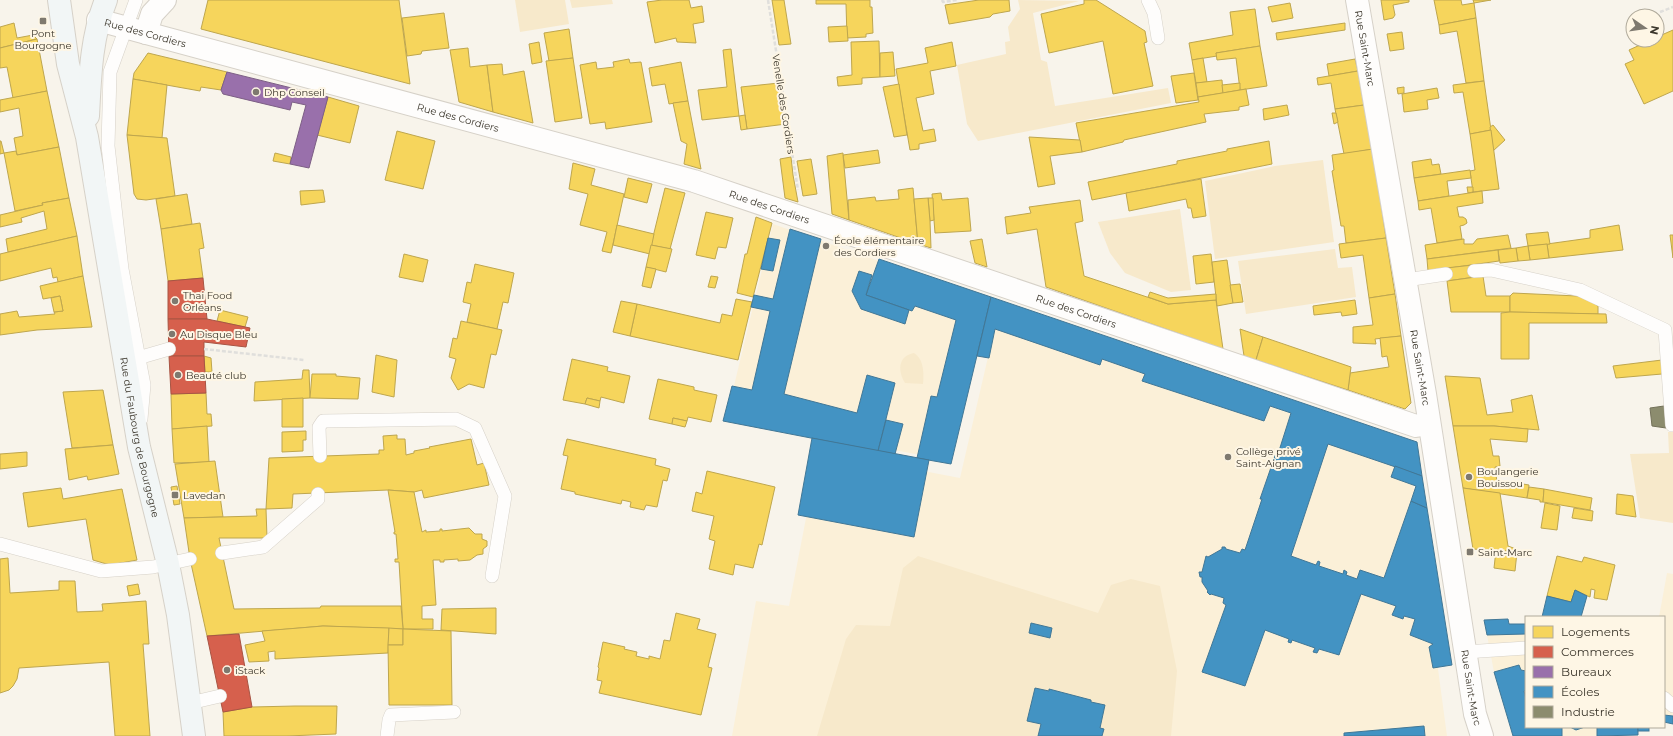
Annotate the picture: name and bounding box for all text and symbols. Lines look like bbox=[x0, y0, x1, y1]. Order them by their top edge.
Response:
north arrow bbox=[1625, 8, 1665, 48]
street label: Rue Saint-Marc bbox=[1352, 9, 1378, 88]
marker: Pont Bourgogne bbox=[38, 16, 48, 26]
street label: Rue des Cordiers bbox=[103, 16, 188, 51]
text: N bbox=[1647, 24, 1663, 36]
place label: Pont Bourgogne bbox=[14, 27, 72, 52]
street label: Venelle des Cordiers bbox=[769, 53, 798, 155]
place label: Dhp Conseil bbox=[264, 86, 325, 99]
marker: Dhp Conseil bbox=[251, 87, 261, 97]
street label: Rue des Cordiers bbox=[416, 100, 501, 135]
street label: Rue des Cordiers bbox=[727, 187, 811, 227]
place label: École élémentaire des Cordiers bbox=[834, 234, 924, 259]
marker: École élémentaire des Cordiers bbox=[821, 241, 831, 251]
place label: Thai Food Orléans bbox=[183, 289, 232, 314]
street label: Rue des Cordiers bbox=[1034, 291, 1118, 331]
marker: Thai Food Orléans bbox=[170, 296, 180, 306]
place label: Au Disque Bleu bbox=[180, 328, 257, 341]
marker: Au Disque Bleu bbox=[167, 329, 177, 339]
street label: Rue Saint-Marc bbox=[1407, 329, 1433, 407]
street label: Rue du Faubourg de Bourgogne bbox=[117, 356, 162, 519]
place label: Beauté club bbox=[186, 369, 247, 382]
marker: Beauté club bbox=[173, 370, 183, 380]
place label: Collège privé Saint-Aignan bbox=[1236, 445, 1301, 470]
marker: Collège privé Saint-Aignan bbox=[1223, 452, 1233, 462]
place label: Boulangerie Bouissou bbox=[1477, 465, 1538, 490]
marker: Boulangerie Bouissou bbox=[1464, 472, 1474, 482]
place label: Lavedan bbox=[183, 489, 225, 502]
marker: Lavedan bbox=[170, 490, 180, 500]
place label: Saint-Marc bbox=[1478, 546, 1533, 559]
marker: Saint-Marc bbox=[1465, 547, 1475, 557]
legend bbox=[1525, 616, 1665, 728]
text: Logements bbox=[1561, 624, 1630, 639]
text: Commerces bbox=[1561, 644, 1634, 659]
street label: Rue Saint-Marc bbox=[1458, 649, 1484, 728]
place label: iStack bbox=[235, 664, 265, 677]
text: Bureaux bbox=[1561, 664, 1612, 679]
marker: iStack bbox=[222, 665, 232, 675]
text: Écoles bbox=[1561, 684, 1600, 699]
text: Industrie bbox=[1561, 704, 1615, 719]

